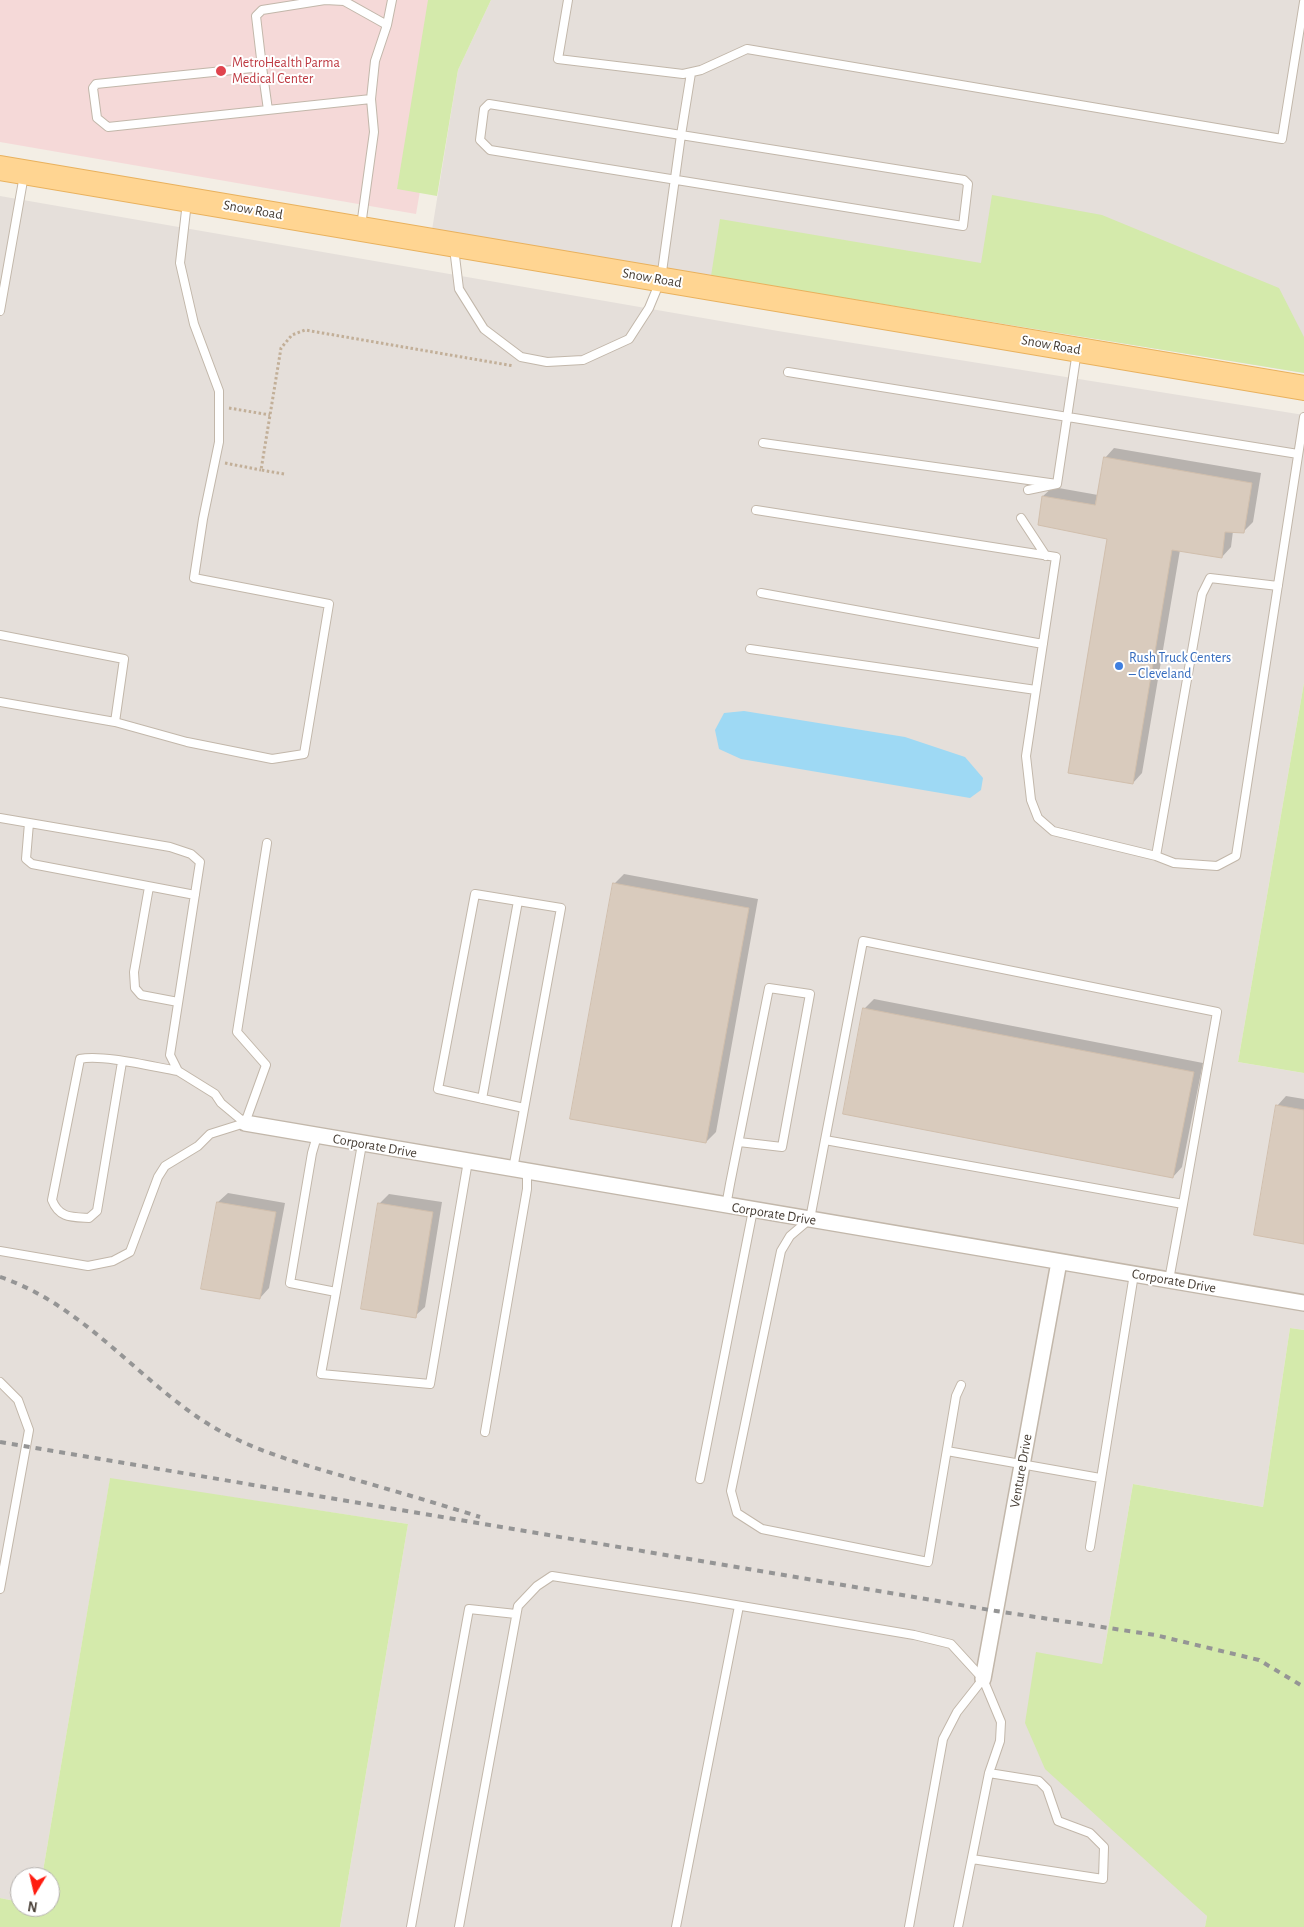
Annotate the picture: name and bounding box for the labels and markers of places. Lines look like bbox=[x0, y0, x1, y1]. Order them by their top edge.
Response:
place label: MetroHealth Parma Medical Center bbox=[232, 55, 340, 88]
marker: MetroHealth Parma Medical Center bbox=[214, 64, 228, 78]
place label: Rush Truck Centers – Cleveland bbox=[1129, 650, 1231, 682]
marker: Rush Truck Centers – Cleveland bbox=[1113, 660, 1125, 672]

